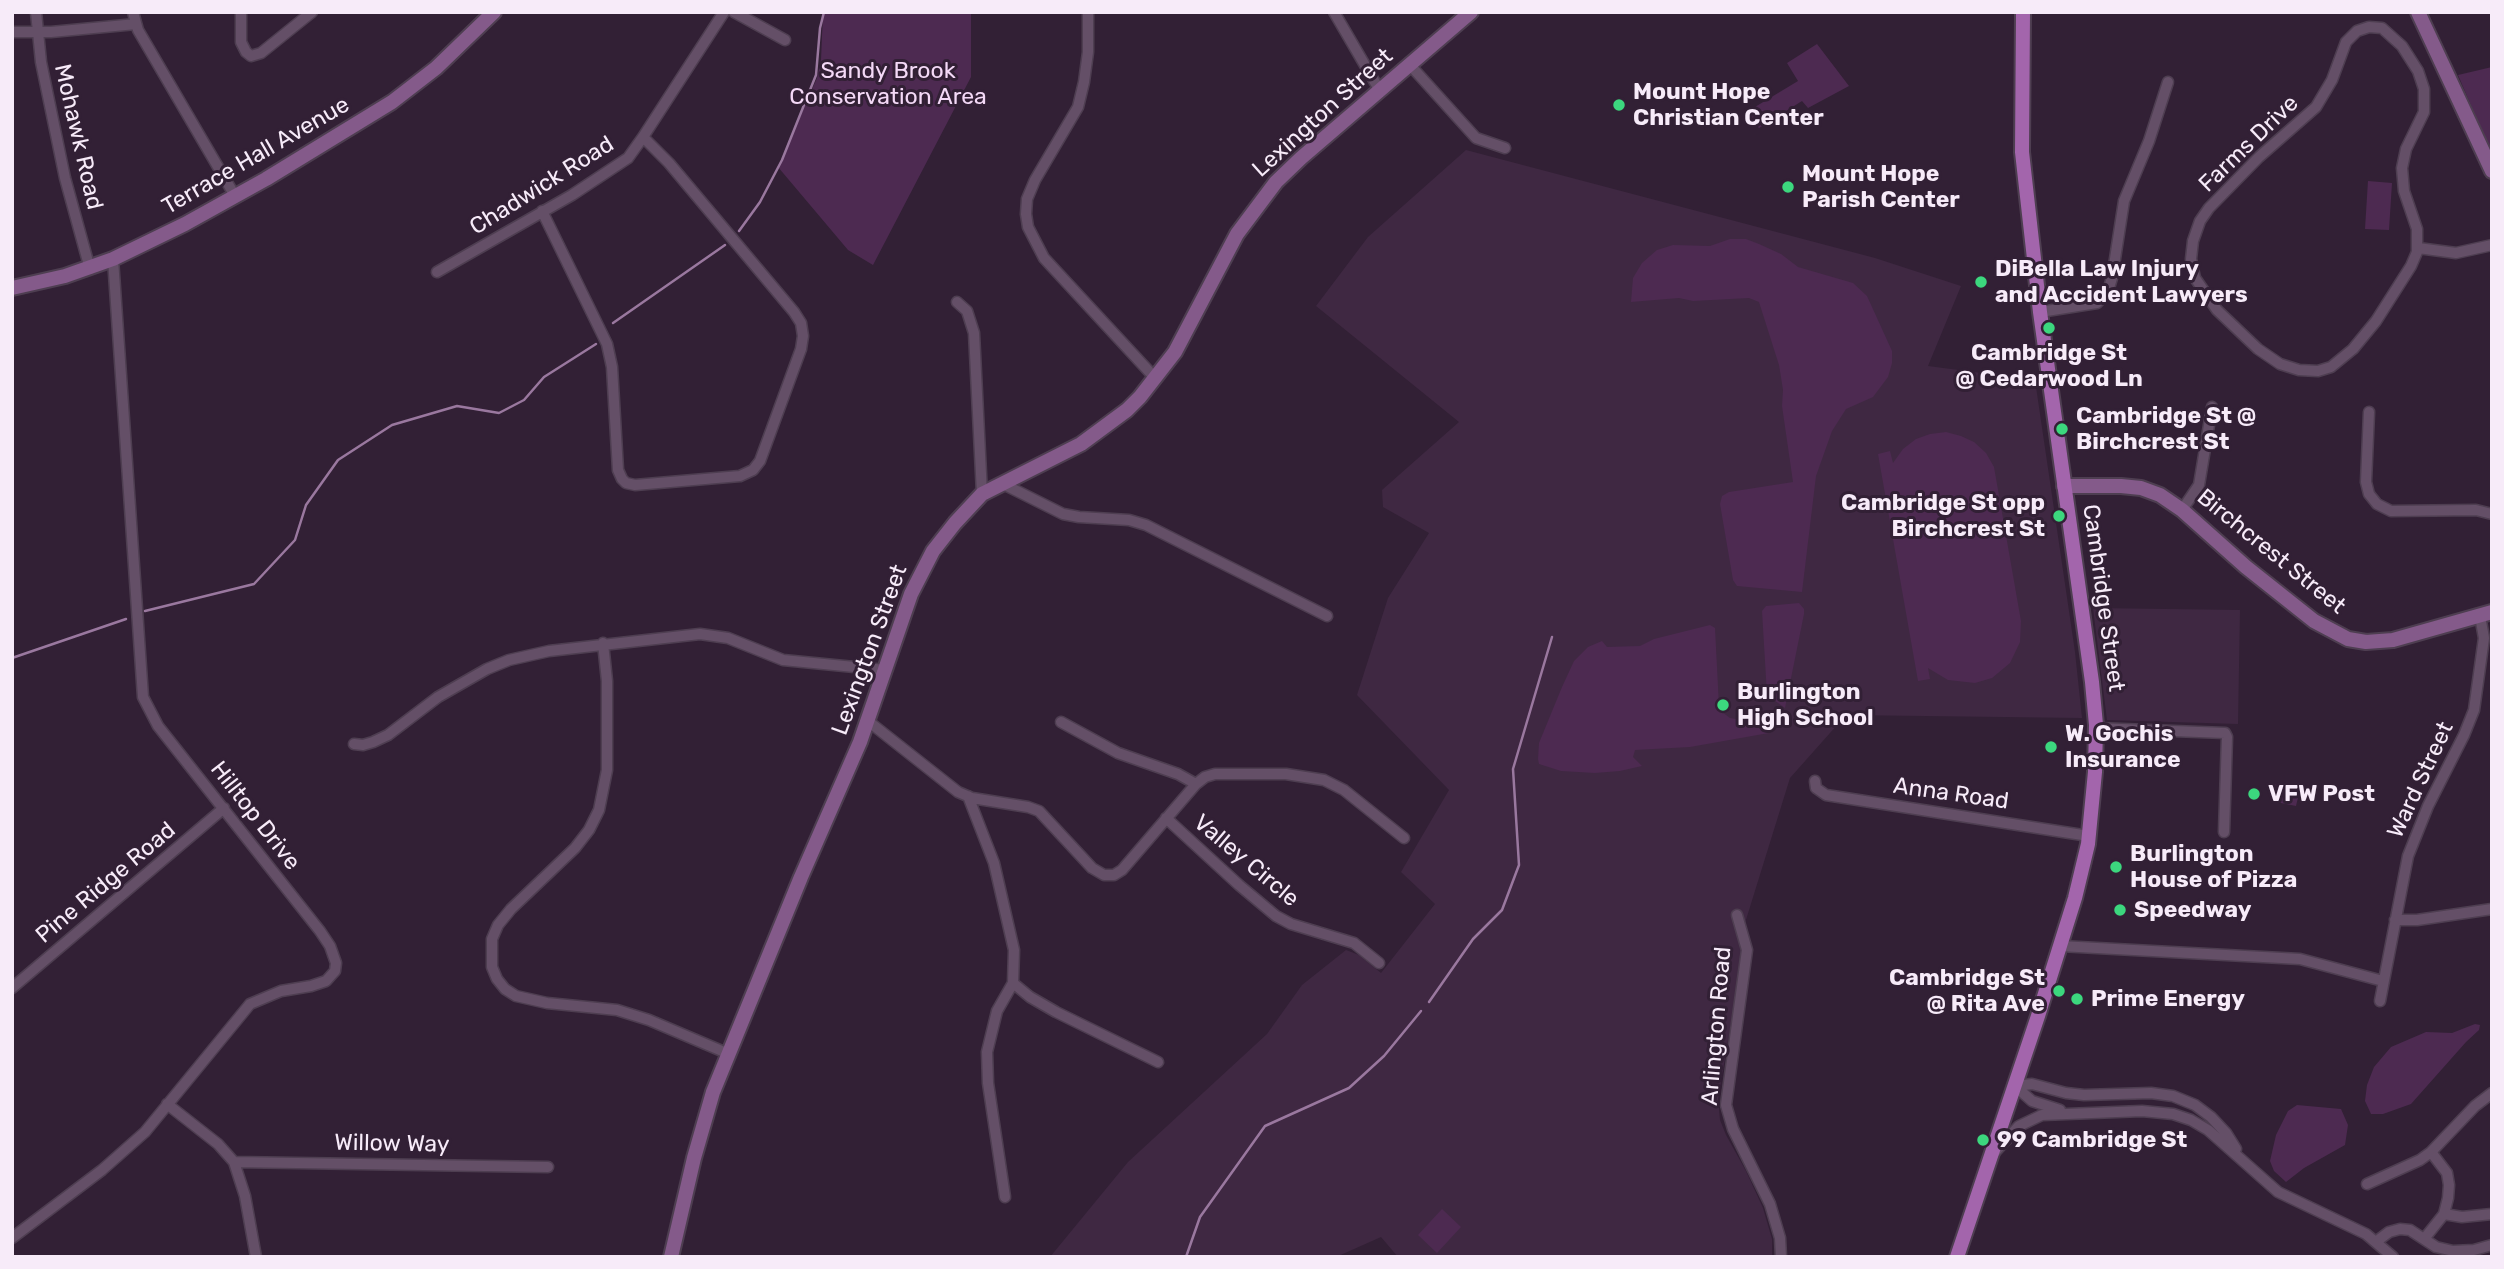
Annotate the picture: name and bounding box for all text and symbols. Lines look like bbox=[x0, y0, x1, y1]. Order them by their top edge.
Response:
street label: Lexington Street bbox=[1247, 43, 1399, 183]
park label: Sandy Brook Conservation Area bbox=[789, 57, 987, 111]
street label: Mohawk Road bbox=[48, 62, 108, 212]
place label: Mount Hope Christian Center bbox=[1633, 78, 1824, 132]
street label: Farms Drive bbox=[2194, 90, 2304, 198]
street label: Terrace Hall Avenue bbox=[157, 91, 355, 221]
marker: Mount Hope Christian Center bbox=[1611, 97, 1627, 113]
street label: Chadwick Road bbox=[465, 131, 619, 241]
place label: Mount Hope Parish Center bbox=[1802, 160, 1960, 214]
marker: Mount Hope Parish Center bbox=[1780, 179, 1796, 195]
place label: DiBella Law Injury and Accident Lawyers bbox=[1995, 255, 2248, 309]
marker: DiBella Law Injury and Accident Lawyers bbox=[1973, 274, 1989, 290]
marker: Cambridge St @ Cedarwood Ln bbox=[2041, 320, 2057, 336]
place label: Cambridge St @ Cedarwood Ln bbox=[1955, 339, 2143, 393]
place label: Cambridge St @ Birchcrest St bbox=[2076, 402, 2256, 456]
marker: Cambridge St @ Birchcrest St bbox=[2054, 421, 2070, 437]
street label: Birchcrest Street bbox=[2191, 484, 2351, 620]
place label: Cambridge St opp Birchcrest St bbox=[1841, 489, 2045, 543]
street label: Cambridge Street bbox=[2076, 503, 2130, 693]
marker: Cambridge St opp Birchcrest St bbox=[2051, 508, 2067, 524]
street label: Lexington Street bbox=[826, 561, 914, 739]
place label: Burlington High School bbox=[1737, 678, 1874, 732]
marker: Burlington High School bbox=[1715, 697, 1731, 713]
street label: Ward Street bbox=[2382, 718, 2460, 842]
place label: W. Gochis Insurance bbox=[2065, 720, 2181, 774]
marker: W. Gochis Insurance bbox=[2043, 739, 2059, 755]
street label: Hilltop Drive bbox=[204, 756, 306, 876]
street label: Anna Road bbox=[1892, 772, 2010, 816]
place label: VFW Post bbox=[2268, 780, 2375, 808]
marker: VFW Post bbox=[2246, 786, 2262, 802]
street label: Valley Circle bbox=[1188, 809, 1304, 913]
street label: Pine Ridge Road bbox=[31, 817, 181, 949]
place label: Burlington House of Pizza bbox=[2130, 840, 2297, 894]
marker: Burlington House of Pizza bbox=[2108, 859, 2124, 875]
place label: Speedway bbox=[2134, 896, 2251, 924]
marker: Speedway bbox=[2112, 902, 2128, 918]
street label: Arlington Road bbox=[1696, 945, 1738, 1107]
place label: Cambridge St @ Rita Ave bbox=[1889, 964, 2045, 1018]
marker: Cambridge St @ Rita Ave bbox=[2051, 983, 2067, 999]
place label: Prime Energy bbox=[2091, 985, 2245, 1013]
marker: Prime Energy bbox=[2069, 991, 2085, 1007]
place label: 99 Cambridge St bbox=[1997, 1126, 2187, 1154]
street label: Willow Way bbox=[334, 1129, 450, 1159]
marker: 99 Cambridge St bbox=[1975, 1132, 1991, 1148]

